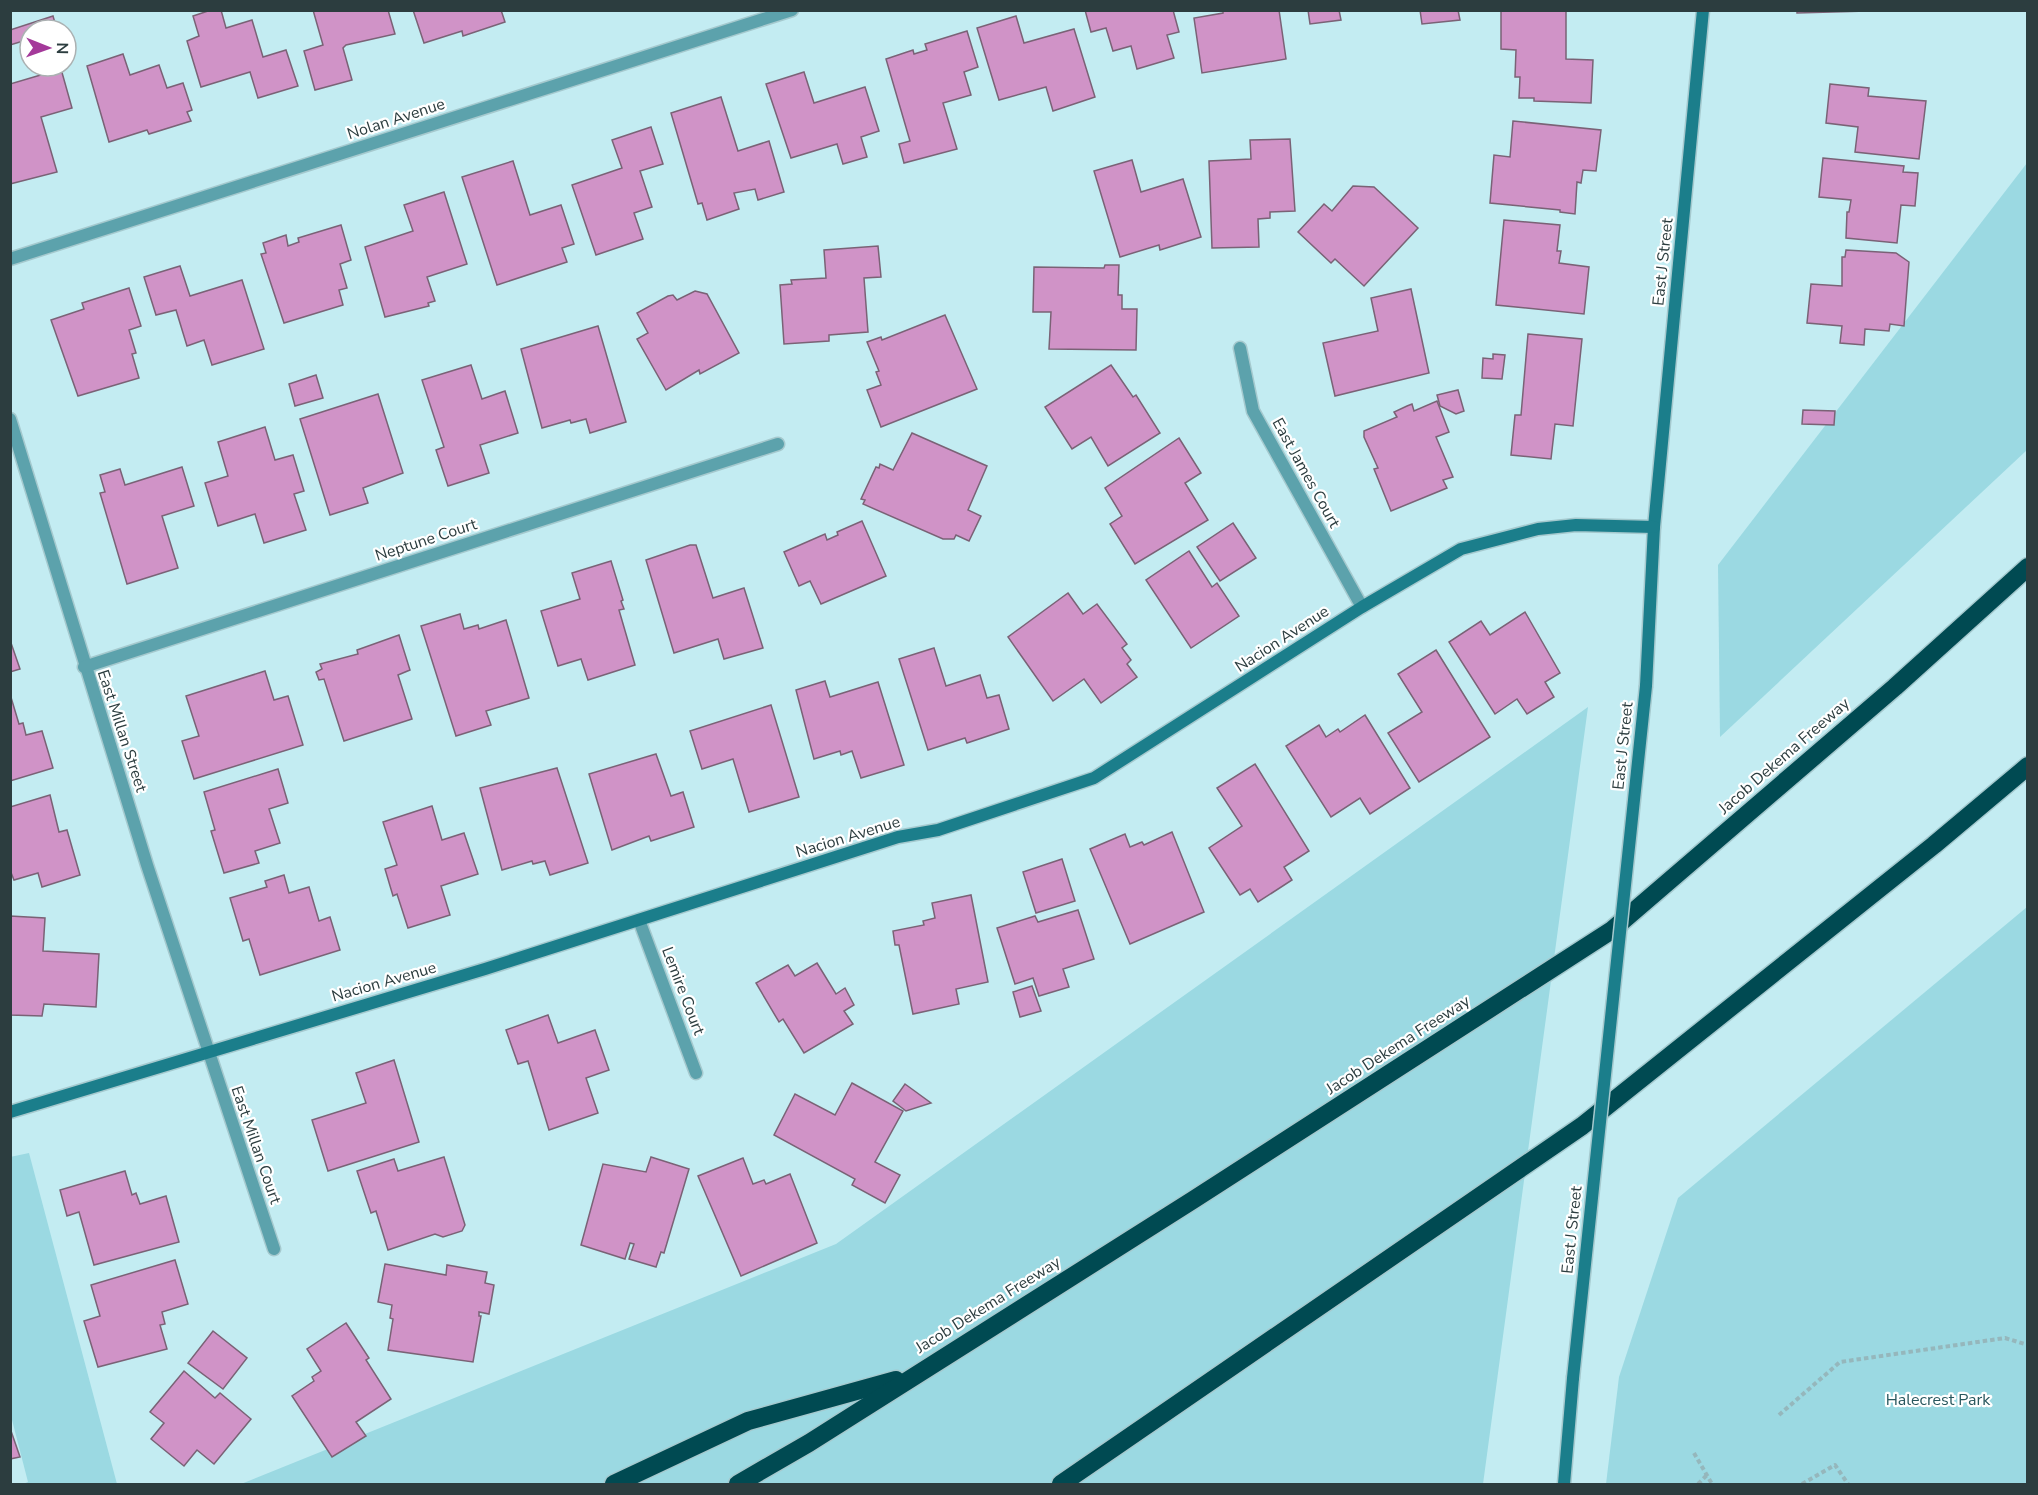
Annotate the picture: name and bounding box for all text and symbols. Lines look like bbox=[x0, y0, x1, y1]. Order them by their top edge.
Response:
north arrow bbox=[18, 18, 78, 78]
text: N bbox=[51, 42, 73, 54]
street label: Nolan Avenue bbox=[344, 93, 448, 145]
street label: East J Street bbox=[1647, 217, 1679, 307]
street label: East James Court bbox=[1267, 414, 1346, 532]
street label: Neptune Court bbox=[372, 513, 480, 567]
street label: Nacion Avenue bbox=[1231, 600, 1333, 678]
street label: East Millan Street bbox=[92, 667, 152, 795]
street label: Jacob Dekema Freeway bbox=[1713, 692, 1855, 820]
street label: East J Street bbox=[1607, 701, 1639, 791]
street label: Nacion Avenue bbox=[793, 811, 903, 863]
street label: Lemire Court bbox=[656, 944, 710, 1039]
street label: Nacion Avenue bbox=[329, 957, 439, 1007]
street label: Jacob Dekema Freeway bbox=[1321, 990, 1475, 1100]
street label: East Millan Court bbox=[226, 1083, 287, 1207]
street label: East J Street bbox=[1556, 1185, 1588, 1275]
street label: Jacob Dekema Freeway bbox=[910, 1251, 1065, 1359]
park label: Halecrest Park bbox=[1886, 1389, 1991, 1411]

